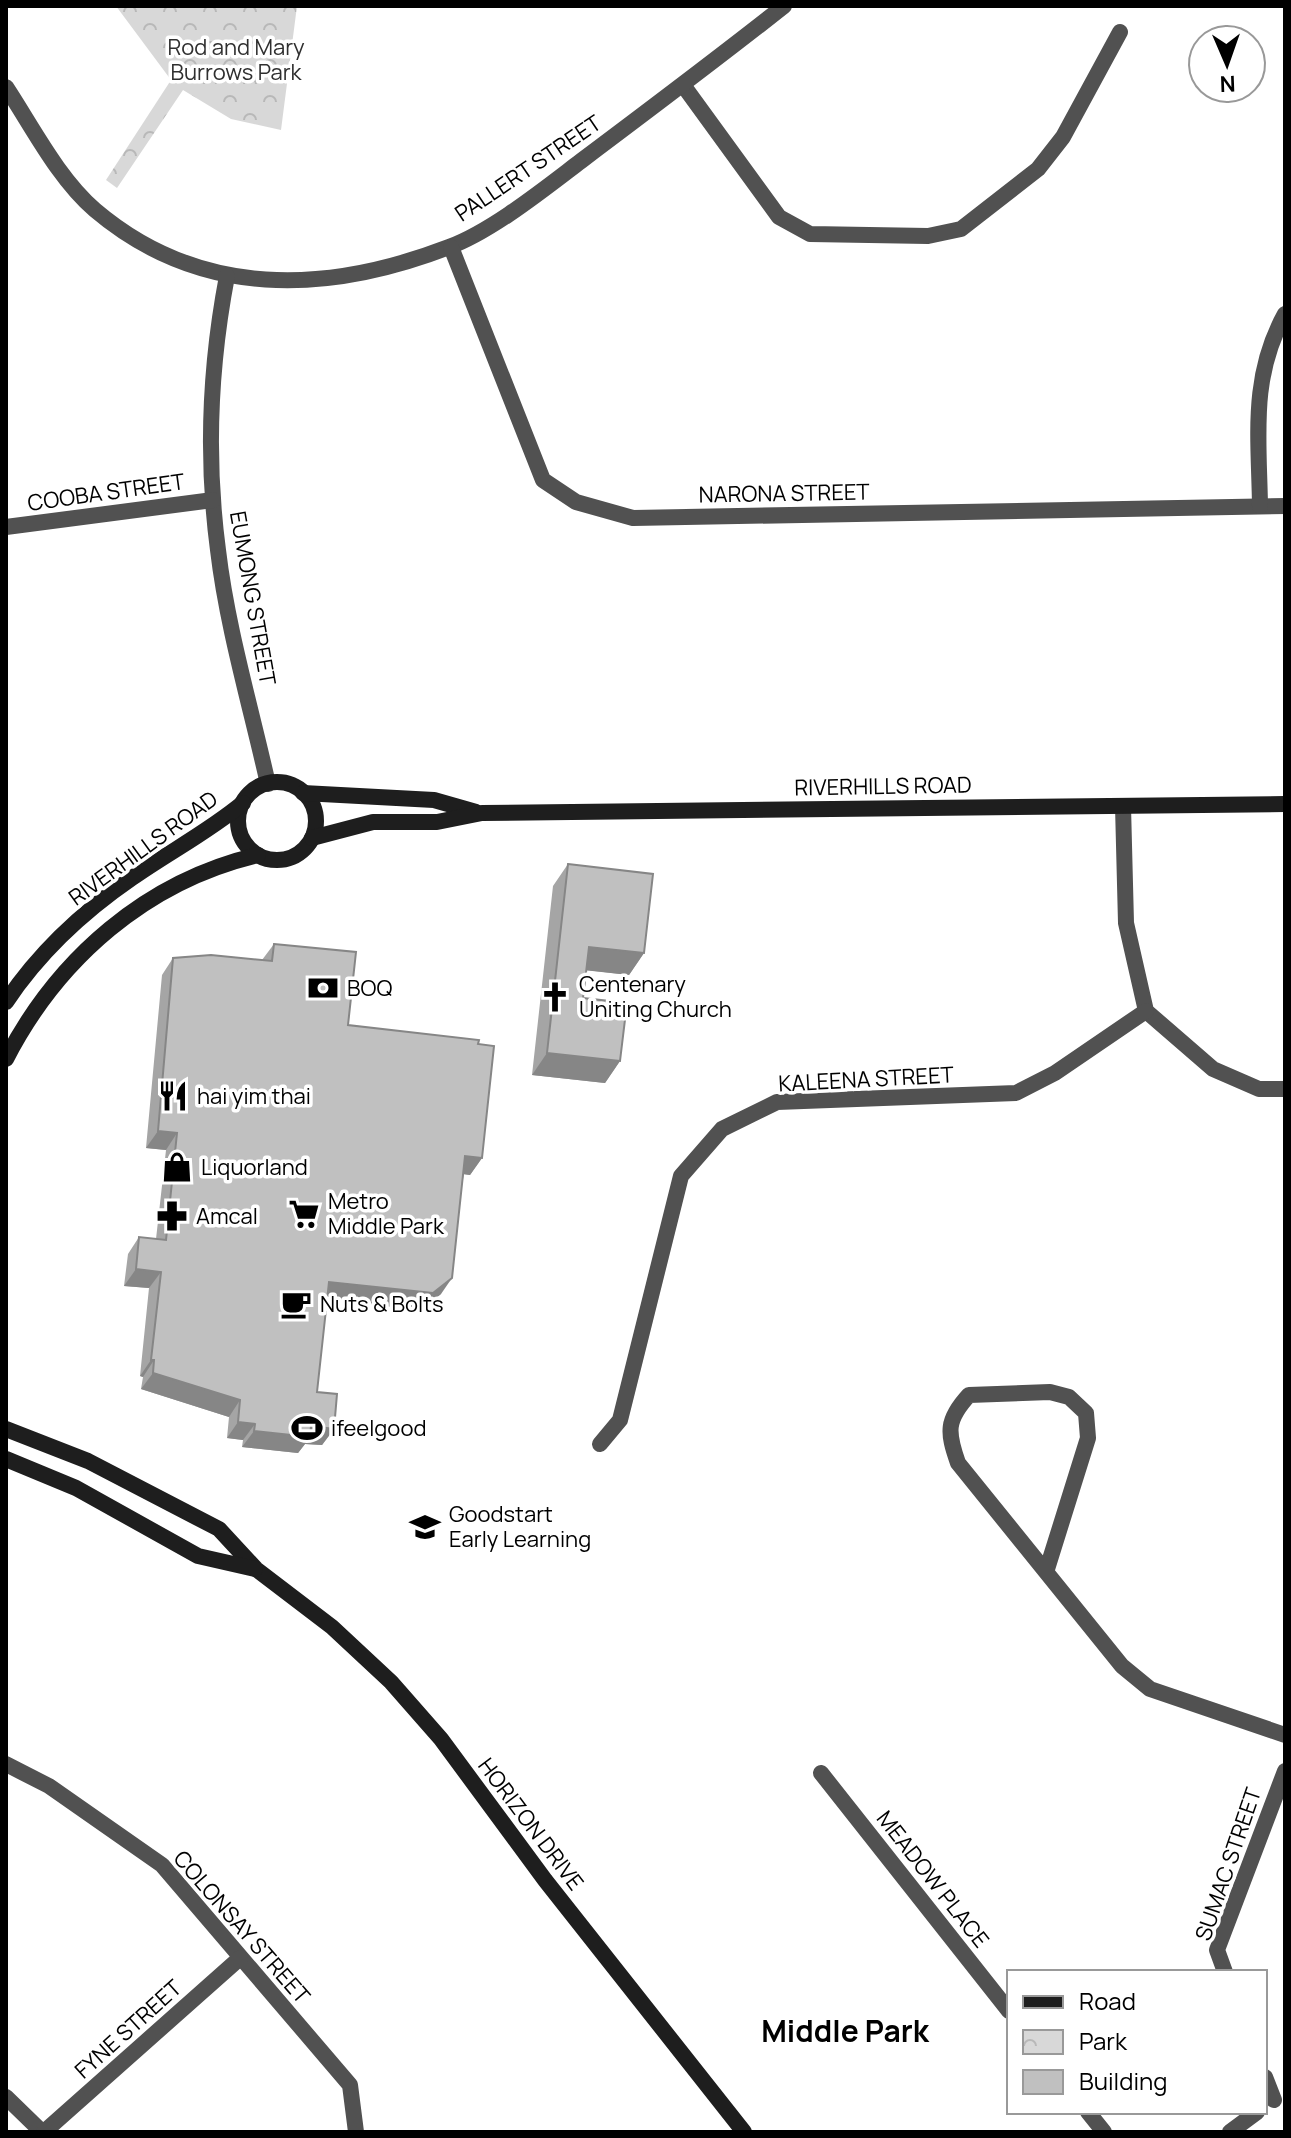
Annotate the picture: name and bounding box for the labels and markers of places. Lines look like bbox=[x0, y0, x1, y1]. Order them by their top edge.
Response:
place label: Centenary Uniting Church bbox=[579, 969, 732, 1024]
bank icon: BOQ bbox=[306, 971, 340, 1005]
place label: BOQ bbox=[347, 973, 392, 1003]
church icon: Centenary Uniting Church bbox=[538, 980, 572, 1014]
restaurant icon: hai yim thai bbox=[156, 1079, 190, 1113]
place label: hai yim thai bbox=[197, 1081, 311, 1111]
shop icon: Liquorland bbox=[160, 1150, 194, 1184]
place label: Liquorland bbox=[201, 1152, 308, 1182]
place label: Metro Middle Park bbox=[328, 1186, 445, 1241]
supermarket icon: Metro Middle Park bbox=[287, 1197, 321, 1231]
pharmacy icon: Amcal bbox=[155, 1199, 189, 1233]
place label: Amcal bbox=[196, 1201, 258, 1231]
cafe icon: Nuts & Bolts bbox=[279, 1287, 313, 1321]
place label: Nuts & Bolts bbox=[320, 1289, 444, 1319]
sports icon: ifeelgood bbox=[290, 1411, 324, 1445]
place label: ifeelgood bbox=[331, 1413, 426, 1443]
place label: Goodstart Early Learning bbox=[449, 1499, 591, 1554]
school or university icon: Goodstart Early Learning bbox=[408, 1510, 442, 1544]

